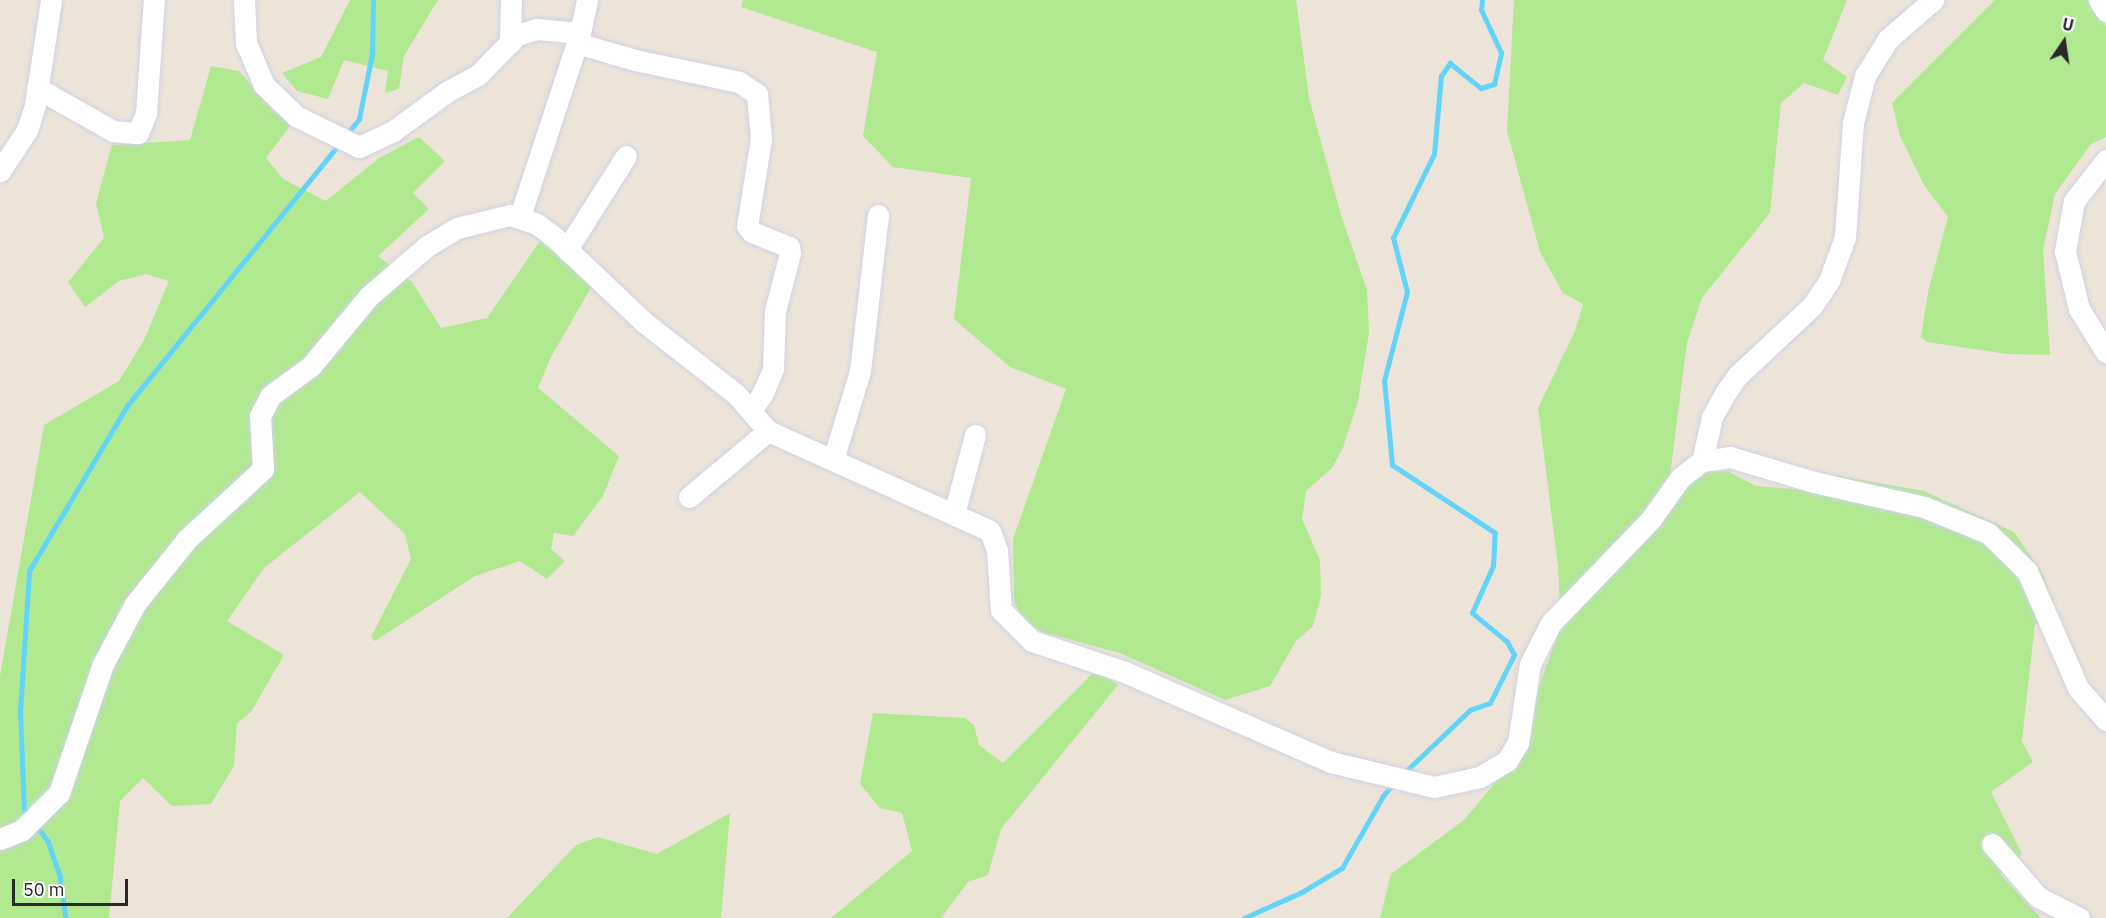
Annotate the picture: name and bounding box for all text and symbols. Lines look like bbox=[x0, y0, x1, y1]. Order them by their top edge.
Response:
north arrow bbox=[2034, 12, 2094, 72]
text: U bbox=[2060, 13, 2076, 35]
scale bar bbox=[15, 867, 130, 905]
text: 50 m bbox=[23, 878, 65, 901]

